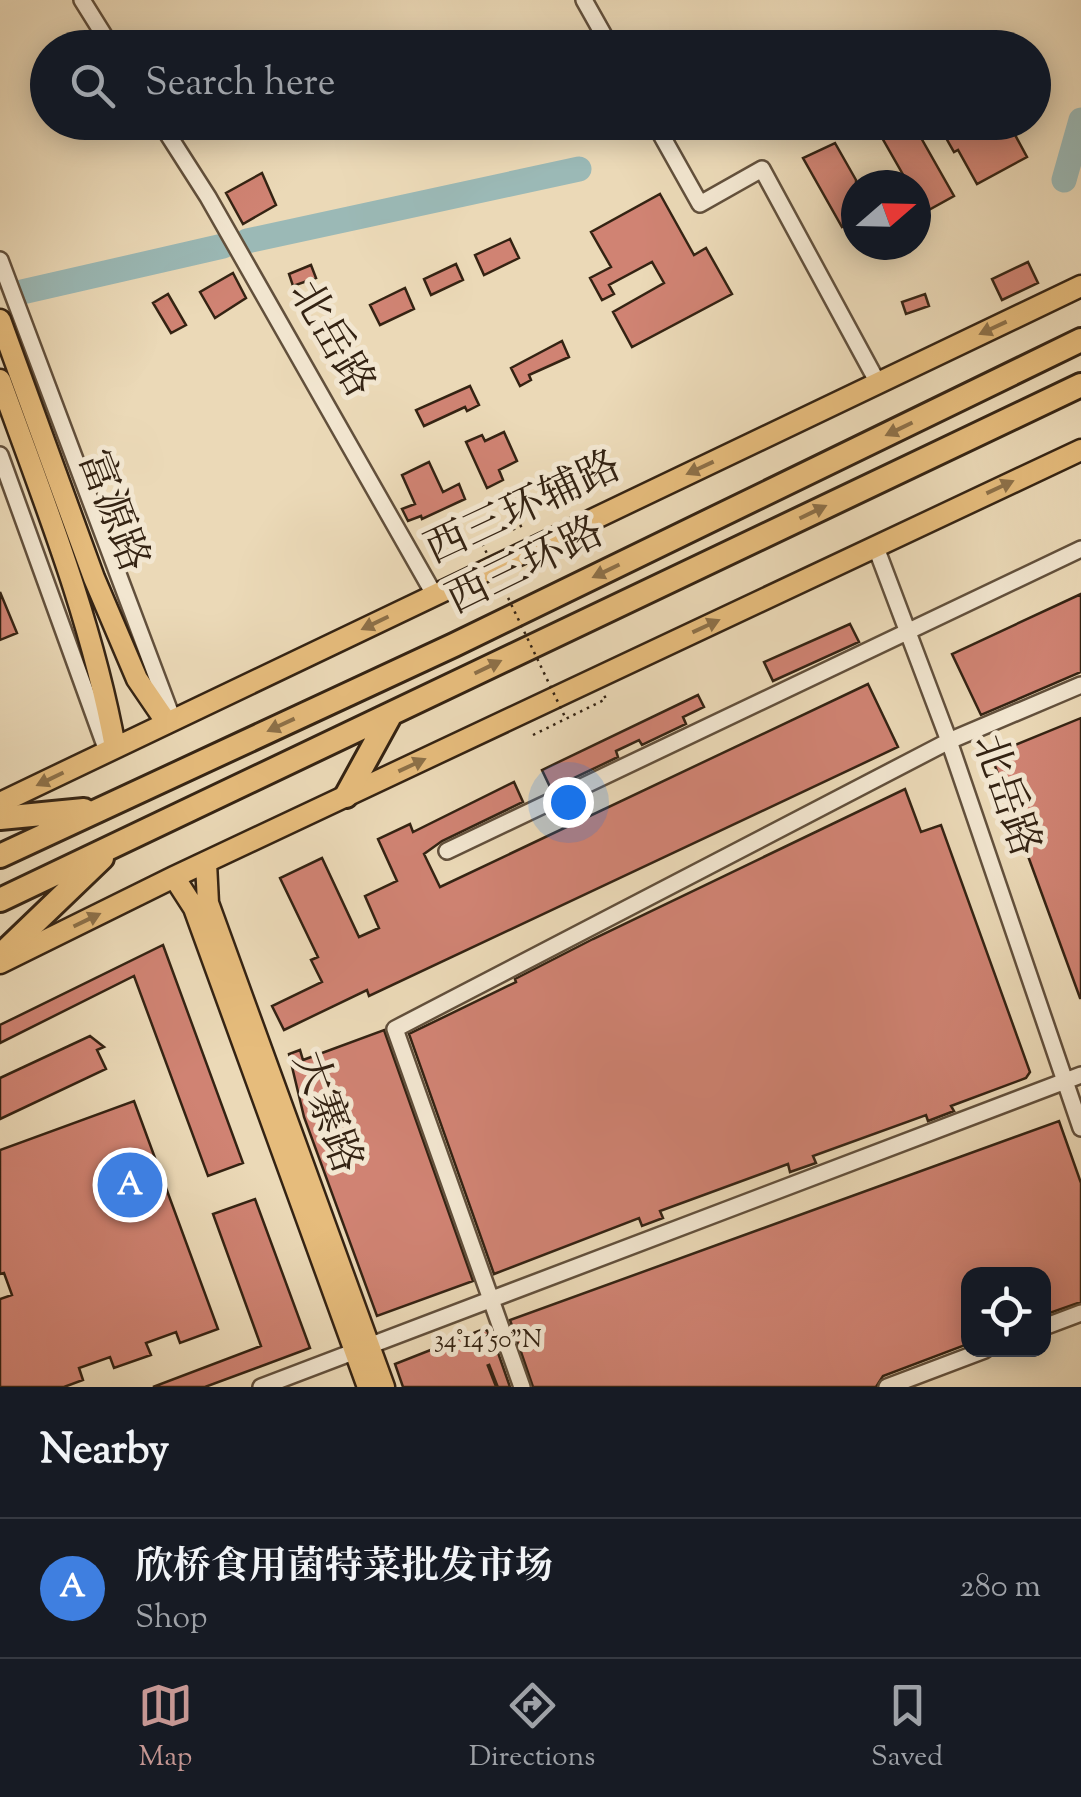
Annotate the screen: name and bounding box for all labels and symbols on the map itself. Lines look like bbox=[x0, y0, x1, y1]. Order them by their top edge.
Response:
north arrow bbox=[841, 170, 931, 260]
street label: 北岳路 bbox=[273, 270, 387, 410]
one-way arrow bbox=[978, 319, 1007, 336]
one-way arrow bbox=[884, 420, 913, 437]
street label: 西三环辅路 bbox=[416, 438, 632, 582]
street label: 富源路 bbox=[60, 442, 162, 582]
one-way arrow bbox=[685, 459, 714, 476]
one-way arrow bbox=[986, 479, 1015, 496]
street label: 西三环路 bbox=[437, 504, 615, 632]
one-way arrow bbox=[798, 504, 827, 521]
one-way arrow bbox=[592, 562, 621, 579]
one-way arrow bbox=[360, 614, 389, 631]
one-way arrow bbox=[692, 617, 721, 634]
one-way arrow bbox=[474, 659, 503, 676]
one-way arrow bbox=[266, 716, 295, 733]
street label: 北岳路 bbox=[955, 727, 1053, 865]
one-way arrow bbox=[398, 756, 427, 773]
one-way arrow bbox=[35, 770, 64, 787]
your location bbox=[543, 777, 594, 828]
one-way arrow bbox=[73, 911, 102, 928]
street label: 大寨路 bbox=[275, 1044, 375, 1182]
pin: A bbox=[98, 1148, 162, 1222]
text: 34°14'50"N bbox=[434, 1323, 542, 1359]

